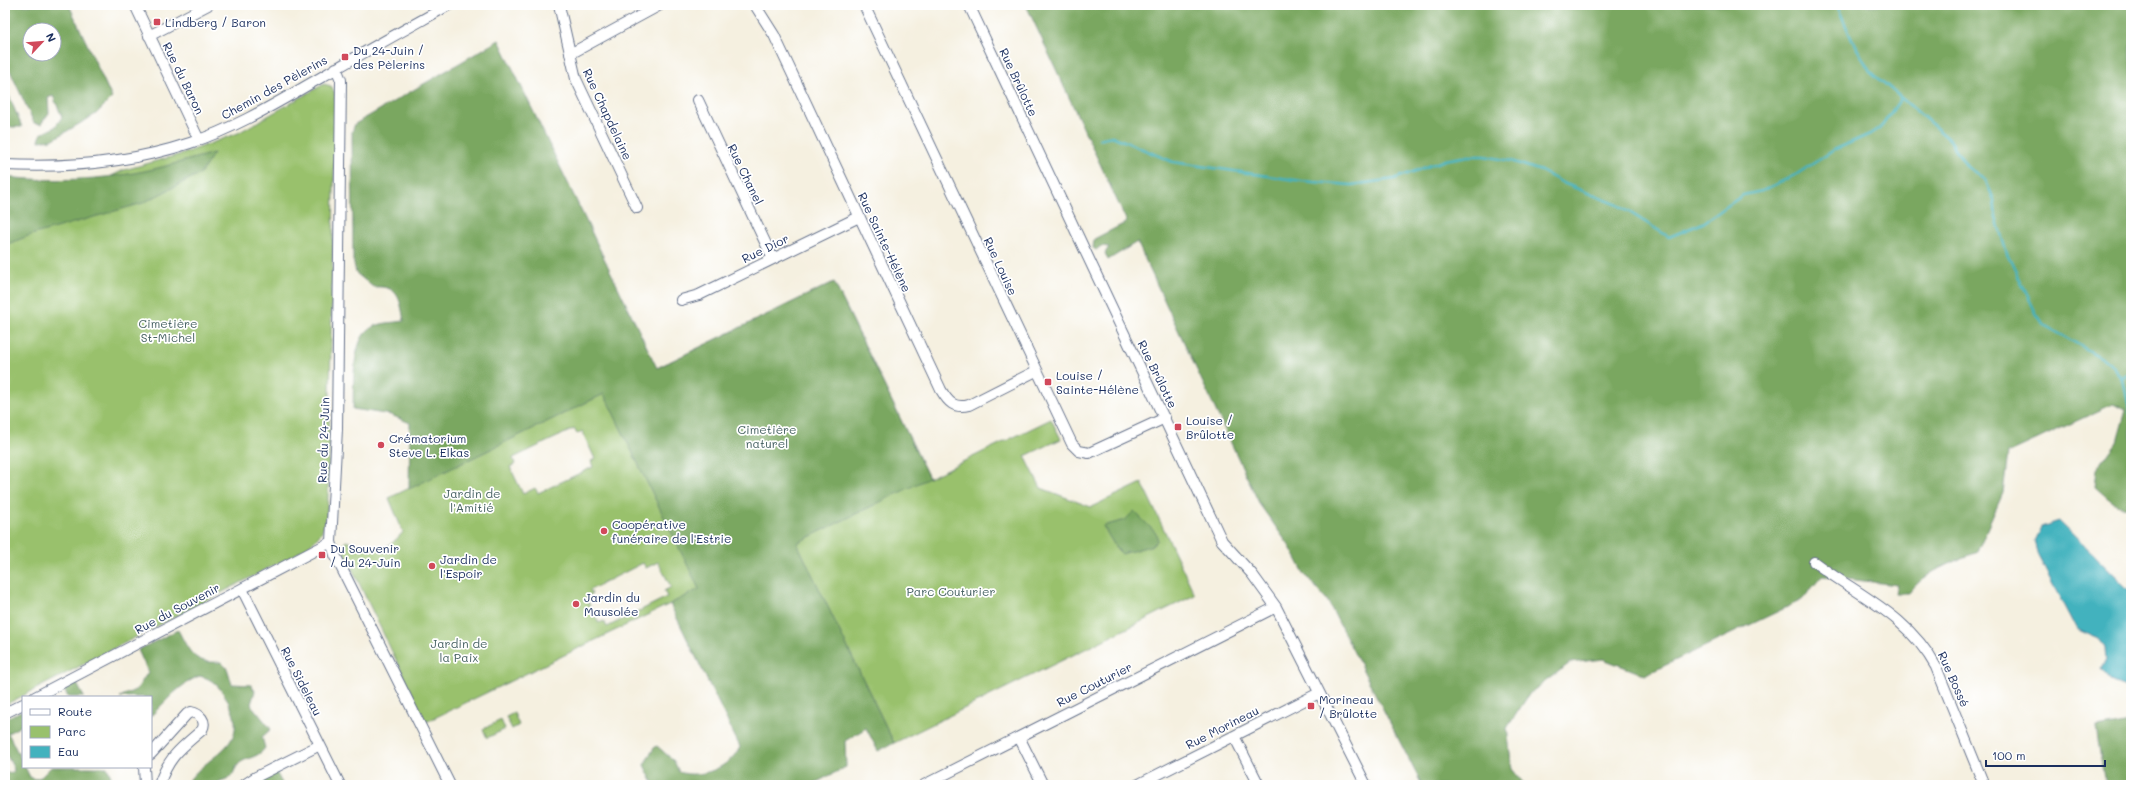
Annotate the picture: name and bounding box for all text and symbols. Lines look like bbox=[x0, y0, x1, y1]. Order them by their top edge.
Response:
place label: Lindberg / Baron bbox=[165, 14, 266, 30]
marker: Lindberg / Baron bbox=[152, 17, 162, 27]
north arrow bbox=[22, 22, 62, 62]
text: N bbox=[43, 30, 60, 44]
street label: Rue du Baron bbox=[160, 39, 208, 117]
place label: Du 24-Juin / des Pèlerins bbox=[353, 42, 425, 72]
street label: Rue Brûlotte bbox=[996, 45, 1042, 119]
street label: Chemin des Pèlerins bbox=[218, 51, 330, 123]
marker: Du 24-Juin / des Pèlerins bbox=[340, 52, 350, 62]
street label: Rue Chapdelaine bbox=[580, 66, 636, 162]
street label: Rue Chanel bbox=[724, 141, 768, 207]
street label: Rue Sainte-Hélène bbox=[855, 190, 915, 294]
street label: Rue Dior bbox=[739, 230, 791, 266]
street label: Rue Louise bbox=[981, 234, 1021, 298]
park label: Cimetière St-Michel bbox=[138, 315, 198, 345]
street label: Rue Brûlotte bbox=[1135, 337, 1181, 411]
place label: Louise / Sainte-Hélène bbox=[1056, 367, 1139, 397]
marker: Louise / Sainte-Hélène bbox=[1043, 377, 1053, 387]
street label: Rue du 24-Juin bbox=[314, 397, 332, 483]
place label: Louise / Brûlotte bbox=[1186, 412, 1234, 442]
park label: Cimetière naturel bbox=[737, 421, 797, 451]
marker: Louise / Brûlotte bbox=[1173, 422, 1183, 432]
place label: Crématorium Steve L. Elkas bbox=[389, 430, 470, 460]
marker: Crématorium Steve L. Elkas bbox=[376, 440, 386, 450]
park label: Jardin de l'Amitié bbox=[444, 485, 500, 515]
place label: Coopérative funéraire de l'Estrie bbox=[612, 516, 731, 546]
marker: Coopérative funéraire de l'Estrie bbox=[599, 526, 609, 536]
place label: Du Souvenir / du 24-Juin bbox=[330, 540, 400, 570]
marker: Du Souvenir / du 24-Juin bbox=[317, 550, 327, 560]
place label: Jardin de l'Espoir bbox=[440, 551, 497, 581]
marker: Jardin de l'Espoir bbox=[427, 561, 437, 571]
street label: Rue du Souvenir bbox=[132, 579, 222, 637]
park label: Parc Couturier bbox=[907, 583, 995, 599]
place label: Jardin du Mausolée bbox=[584, 589, 640, 619]
marker: Jardin du Mausolée bbox=[571, 599, 581, 609]
park label: Jardin de la Paix bbox=[431, 635, 487, 665]
street label: Rue Sideleau bbox=[278, 644, 326, 718]
street label: Rue Bossé bbox=[1935, 649, 1973, 709]
street label: Rue Couturier bbox=[1053, 658, 1135, 710]
place label: Morineau / Brûlotte bbox=[1319, 691, 1377, 721]
legend bbox=[22, 696, 152, 768]
marker: Morineau / Brûlotte bbox=[1306, 701, 1316, 711]
street label: Rue Morineau bbox=[1183, 702, 1261, 752]
text: Route bbox=[58, 703, 92, 719]
text: Parc bbox=[58, 723, 86, 739]
scale bar bbox=[1986, 742, 2105, 768]
text: Eau bbox=[58, 743, 79, 759]
text: 100 m bbox=[1992, 747, 2026, 763]

